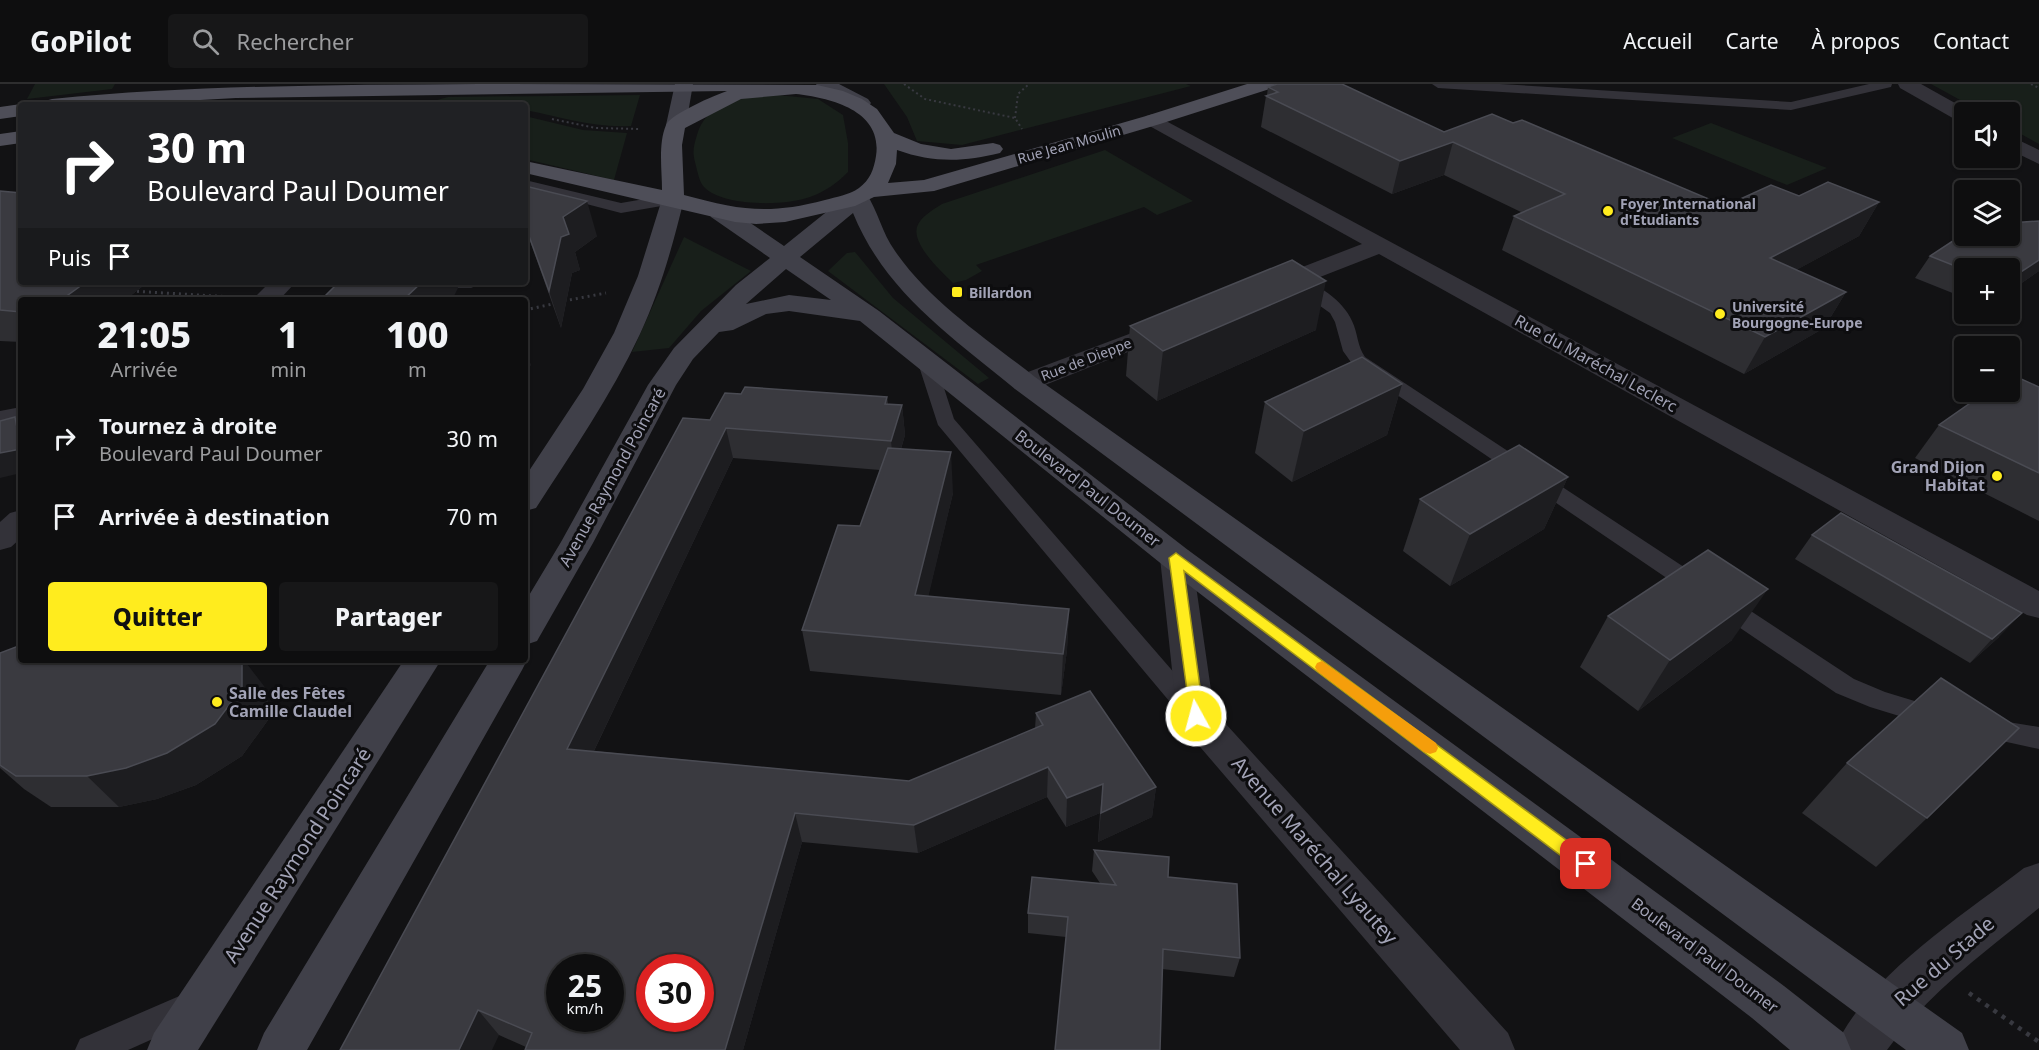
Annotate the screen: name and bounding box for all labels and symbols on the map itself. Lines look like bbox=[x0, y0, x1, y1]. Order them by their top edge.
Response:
street label: Rue Jean Moulin bbox=[1015, 120, 1123, 168]
place label: Foyer International d'Etudiants bbox=[1620, 194, 1756, 229]
marker: Foyer International d'Etudiants bbox=[1601, 204, 1615, 218]
place label: Billardon bbox=[969, 283, 1032, 302]
marker: Billardon bbox=[950, 285, 964, 299]
place label: Université Bourgogne-Europe bbox=[1732, 297, 1863, 332]
marker: Université Bourgogne-Europe bbox=[1713, 307, 1727, 321]
street label: Rue du Maréchal Leclerc bbox=[1511, 309, 1682, 417]
street label: Rue de Dieppe bbox=[1038, 333, 1134, 385]
street label: Avenue Raymond Poincaré bbox=[554, 384, 670, 570]
street label: Boulevard Paul Doumer bbox=[1011, 424, 1166, 552]
place label: Grand Dijon Habitat bbox=[1891, 456, 1985, 496]
marker: Grand Dijon Habitat bbox=[1990, 469, 2004, 483]
place label: Salle des Fêtes Camille Claudel bbox=[229, 682, 352, 722]
position arrow bbox=[1164, 684, 1228, 748]
marker: Salle des Fêtes Camille Claudel bbox=[210, 695, 224, 709]
street label: Avenue Raymond Poincaré bbox=[217, 742, 377, 968]
street label: Avenue Maréchal Lyautey bbox=[1226, 751, 1404, 950]
pin bbox=[1560, 838, 1611, 889]
street label: Boulevard Paul Doumer bbox=[1627, 892, 1783, 1018]
street label: Rue du Stade bbox=[1888, 910, 2000, 1012]
speed limit sign: 30 bbox=[636, 954, 714, 1032]

